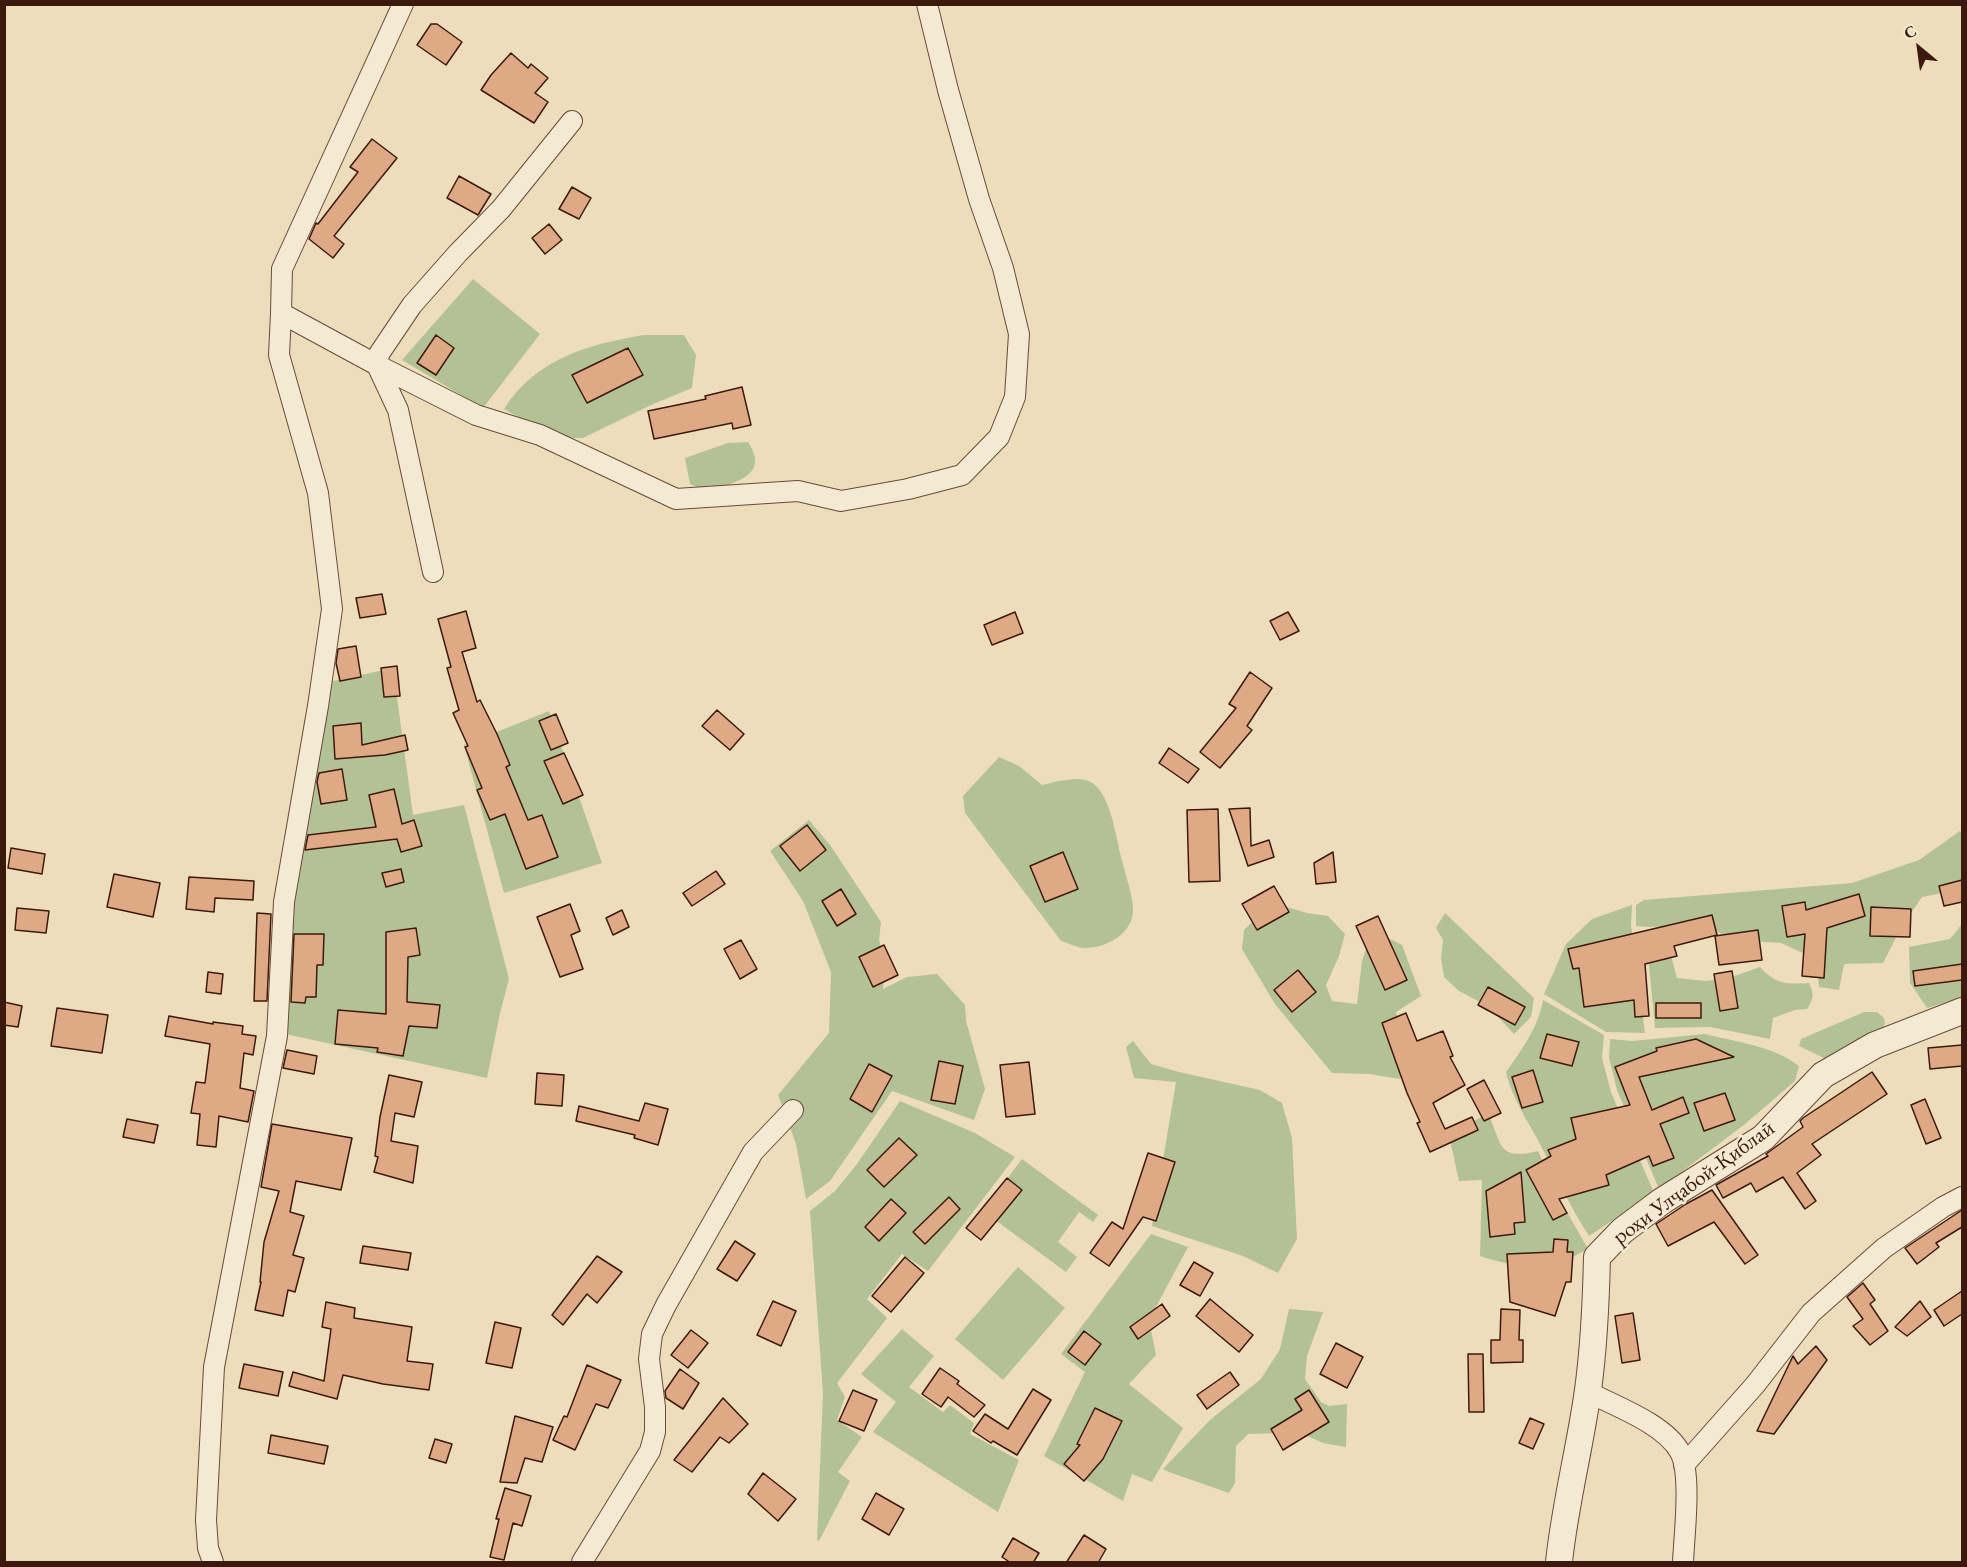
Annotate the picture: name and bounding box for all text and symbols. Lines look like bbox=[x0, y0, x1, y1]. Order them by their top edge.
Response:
north arrow bbox=[1889, 18, 1949, 78]
text: С bbox=[1900, 20, 1920, 44]
street label: роҳи Улҷабой-Қиблаӣ bbox=[1608, 1115, 1780, 1251]

